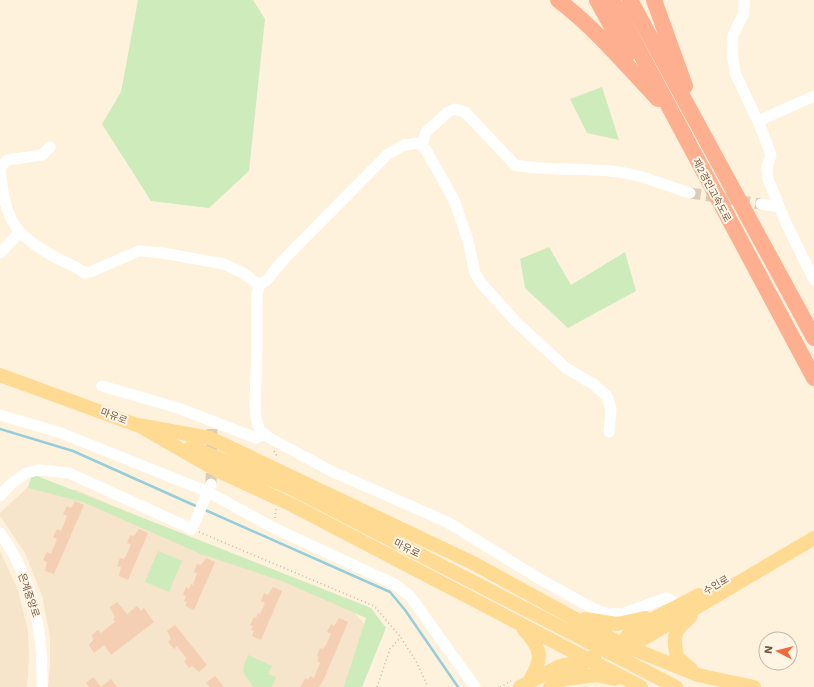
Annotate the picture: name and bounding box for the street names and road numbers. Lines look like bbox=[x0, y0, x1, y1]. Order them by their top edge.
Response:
street label: 제2경인고속도로 bbox=[691, 156, 733, 224]
street label: 마유로 bbox=[99, 406, 129, 426]
street label: 마유로 bbox=[392, 537, 422, 559]
street label: 은계중앙로 bbox=[16, 571, 42, 619]
street label: 수인로 bbox=[701, 573, 731, 597]

